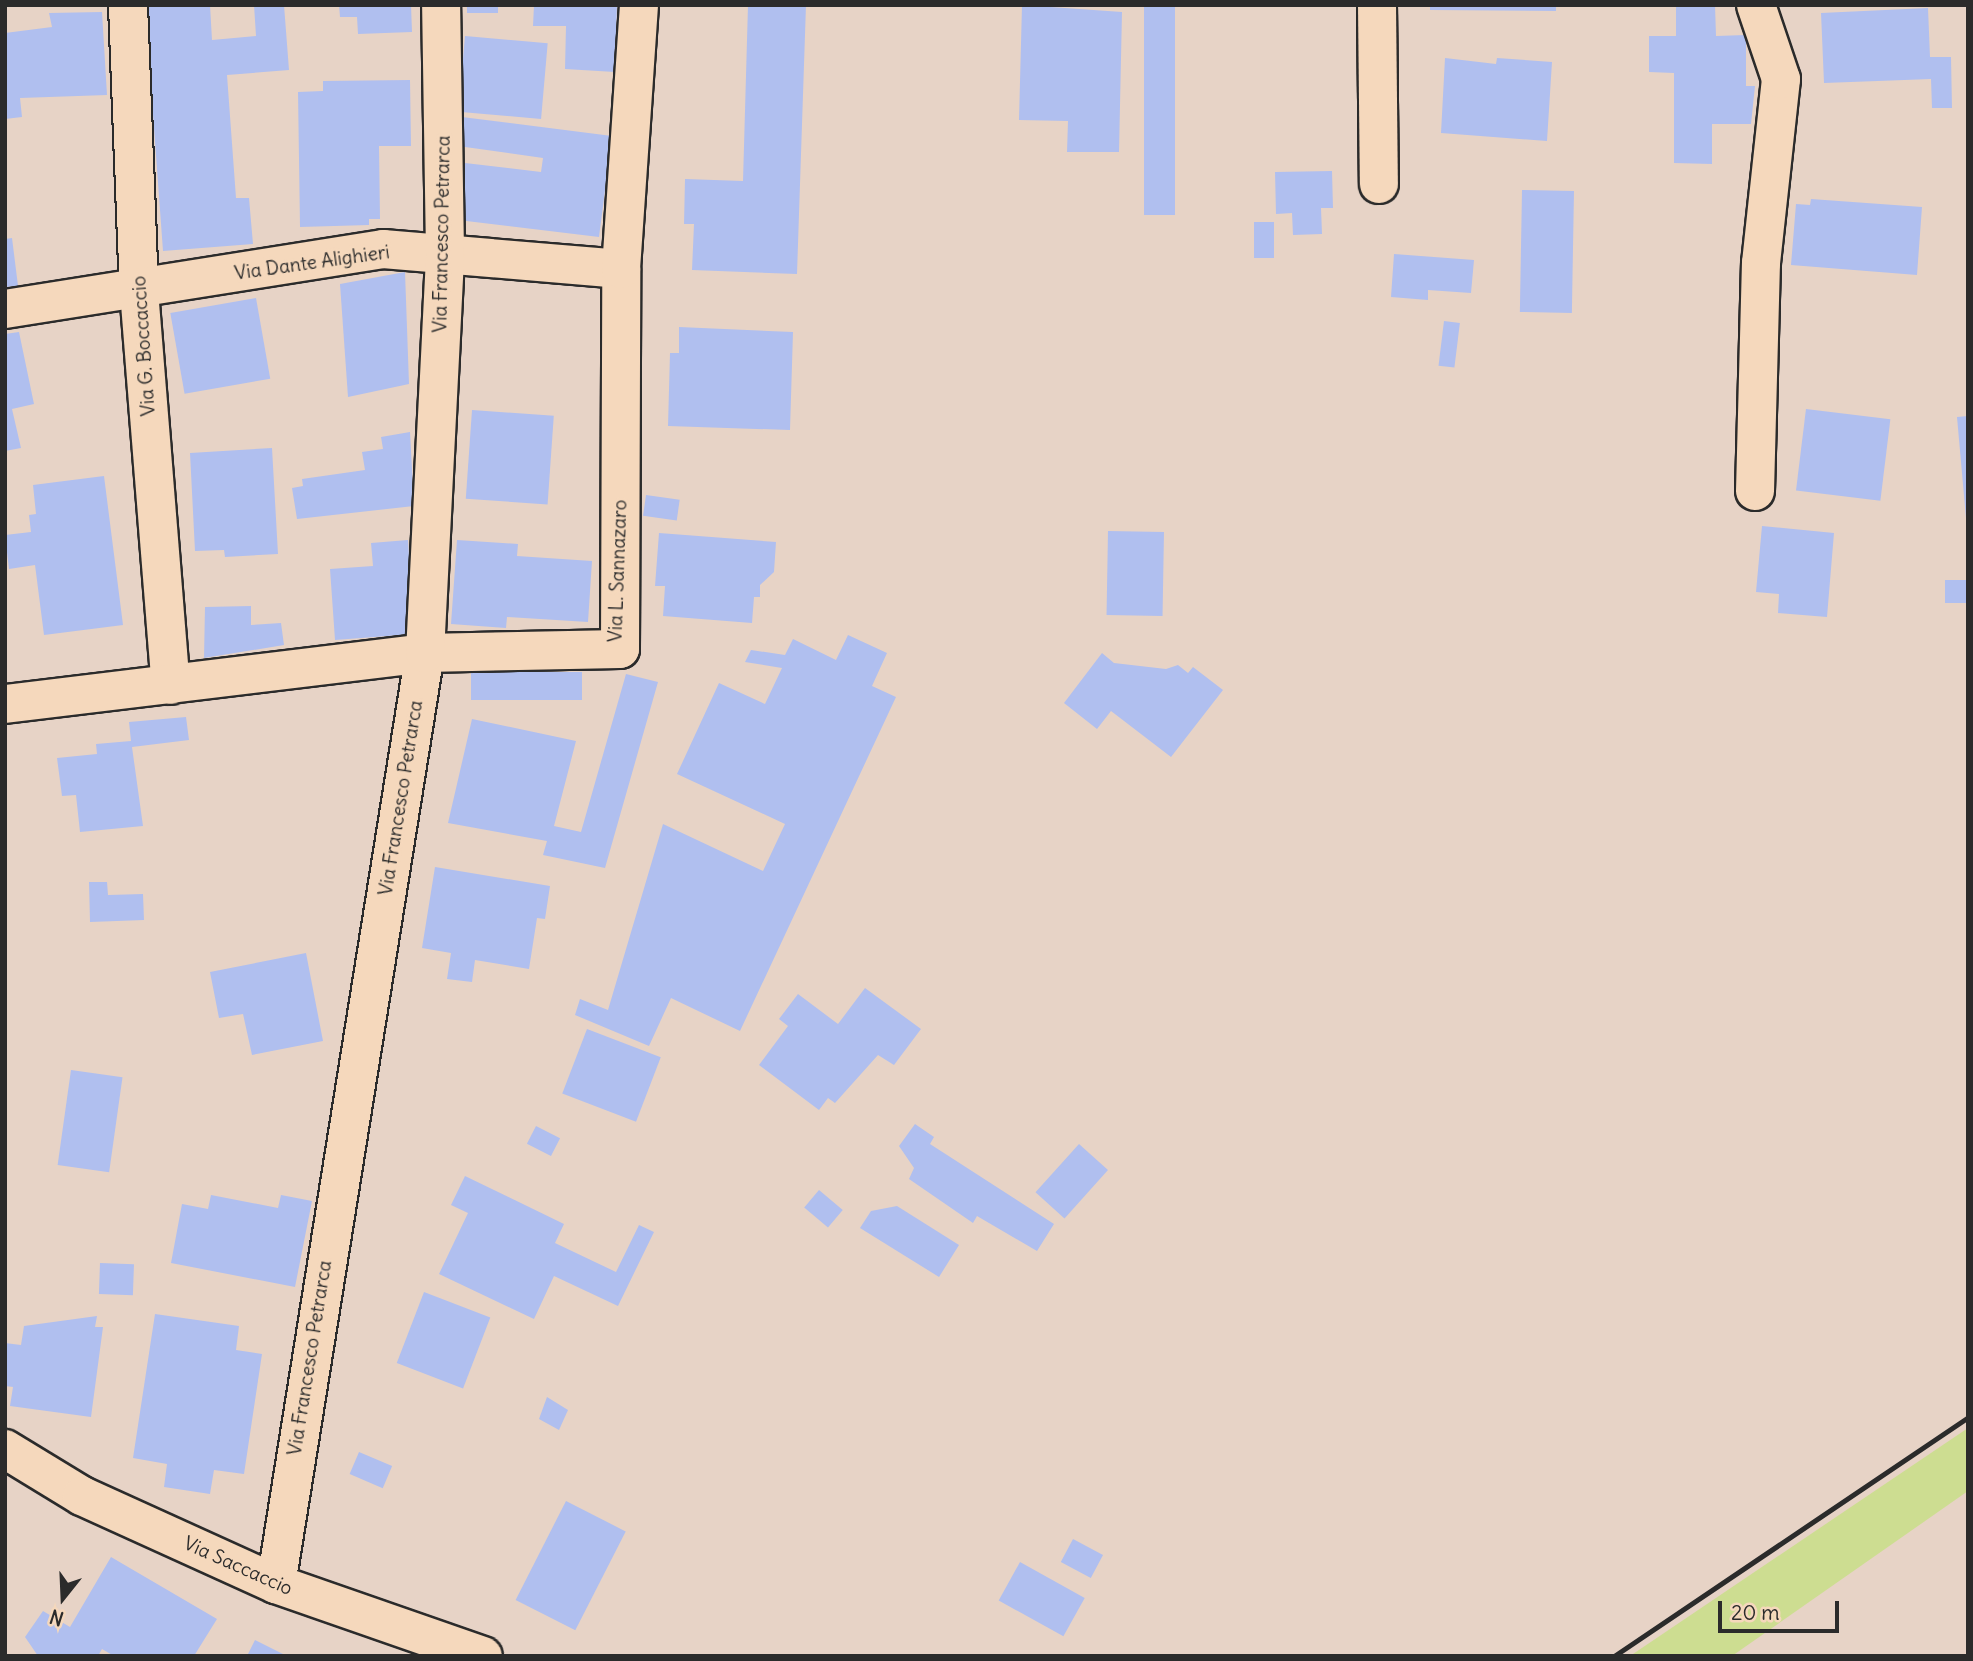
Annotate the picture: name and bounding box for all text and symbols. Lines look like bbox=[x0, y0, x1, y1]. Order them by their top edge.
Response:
street label: Via Francesco Petrarca bbox=[429, 135, 455, 333]
street label: Via Dante Alighieri bbox=[233, 241, 391, 285]
street label: Via G. Boccaccio bbox=[128, 275, 160, 417]
street label: Via L. Sannazaro bbox=[604, 499, 632, 643]
street label: Via Francesco Petrarca bbox=[374, 699, 428, 897]
street label: Via Francesco Petrarca bbox=[283, 1259, 337, 1457]
street label: Via Saccaccio bbox=[180, 1532, 296, 1600]
north arrow bbox=[28, 1563, 98, 1633]
scale bar bbox=[1721, 1588, 1842, 1632]
text: 20 m bbox=[1731, 1599, 1780, 1626]
text: N bbox=[47, 1605, 66, 1631]

